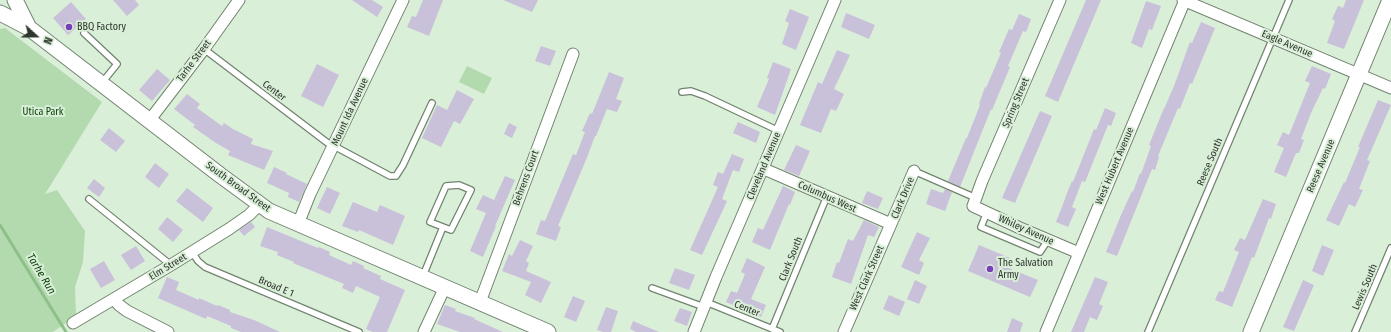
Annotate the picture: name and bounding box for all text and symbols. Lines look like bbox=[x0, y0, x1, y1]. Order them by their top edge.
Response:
north arrow bbox=[16, 16, 56, 56]
place label: BBQ Factory bbox=[77, 21, 126, 33]
marker: BBQ Factory bbox=[64, 22, 74, 32]
street label: Eagle Avenue bbox=[1260, 28, 1314, 60]
text: N bbox=[40, 35, 55, 46]
street label: Tarhe Street bbox=[174, 38, 214, 84]
street label: Mount Ida Avenue bbox=[329, 76, 371, 148]
street label: Spring Street bbox=[1000, 76, 1032, 130]
street label: Center bbox=[260, 78, 288, 104]
park label: Utica Park bbox=[23, 106, 63, 118]
street label: West Hubert Avenue bbox=[1093, 125, 1137, 207]
street label: Cleveland Avenue bbox=[744, 130, 784, 202]
street label: Reese South bbox=[1195, 136, 1225, 188]
street label: Reese Avenue bbox=[1304, 138, 1338, 194]
street label: Behrens Court bbox=[510, 149, 542, 207]
street label: South Broad Street bbox=[203, 159, 273, 215]
street label: Clark Drive bbox=[889, 175, 917, 221]
street label: Columbus West bbox=[796, 179, 858, 215]
street label: Whiley Avenue bbox=[996, 212, 1056, 248]
street label: Clark South bbox=[777, 235, 805, 283]
street label: West Clark Street bbox=[847, 244, 887, 312]
water label: Tarhe Run bbox=[24, 251, 58, 297]
street label: Elm Street bbox=[147, 251, 189, 283]
place label: The Salvation Army bbox=[998, 257, 1053, 280]
street label: Lewis South bbox=[1350, 262, 1380, 312]
marker: The Salvation Army bbox=[985, 264, 995, 274]
street label: Broad E 1 bbox=[256, 274, 296, 300]
street label: Center bbox=[732, 298, 762, 320]

